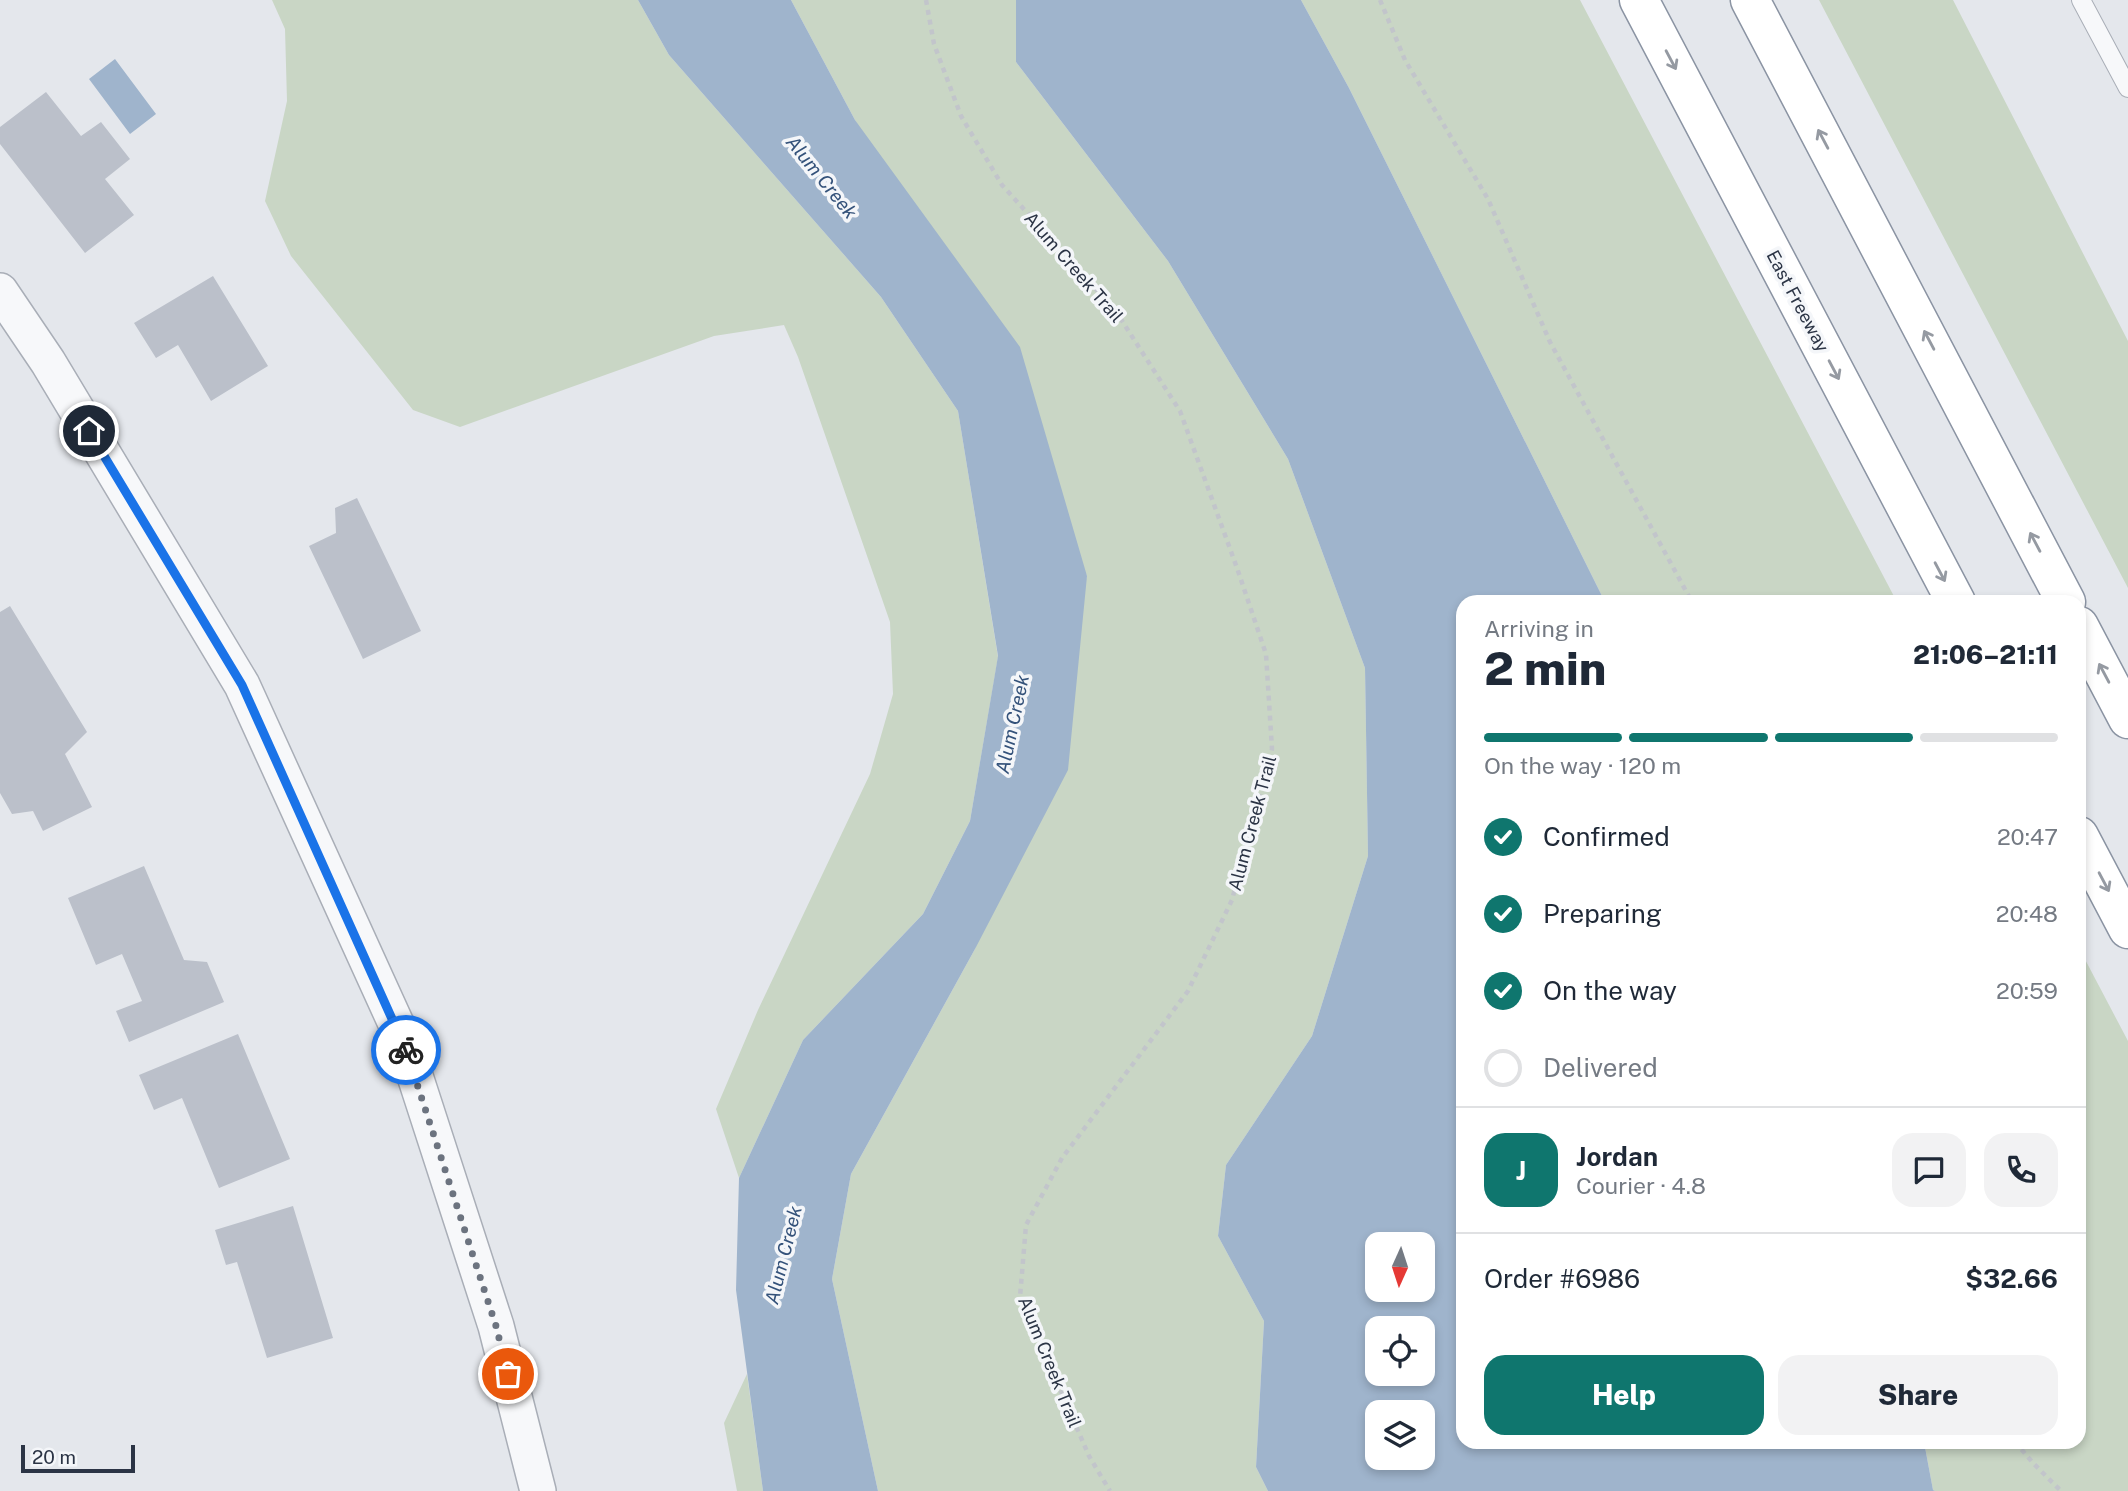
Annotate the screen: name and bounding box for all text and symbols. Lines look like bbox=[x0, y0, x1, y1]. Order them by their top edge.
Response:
one-way arrow bbox=[1665, 50, 1679, 70]
one-way arrow bbox=[1816, 129, 1829, 150]
water label: Alum Creek bbox=[782, 131, 862, 223]
street label: Alum Creek Trail bbox=[1020, 208, 1128, 326]
street label: East Freeway bbox=[1762, 247, 1834, 356]
one-way arrow bbox=[1921, 330, 1935, 351]
one-way arrow bbox=[1828, 359, 1841, 380]
pin bbox=[59, 401, 119, 461]
icon: home bbox=[70, 412, 108, 450]
one-way arrow bbox=[2027, 532, 2041, 552]
one-way arrow bbox=[1933, 561, 1947, 581]
text: Arriving in bbox=[1484, 615, 1594, 642]
text: 21:06–21:11 bbox=[1913, 639, 2058, 670]
text: 2 min bbox=[1484, 641, 1606, 695]
one-way arrow bbox=[2096, 663, 2110, 684]
water label: Alum Creek bbox=[991, 672, 1033, 775]
text: On the way · 120 m bbox=[1484, 752, 1681, 779]
street label: Alum Creek Trail bbox=[1224, 753, 1280, 893]
icon: check bbox=[1484, 818, 1522, 856]
text: Confirmed bbox=[1543, 821, 1670, 852]
text: 20:47 bbox=[1997, 823, 2058, 850]
one-way arrow bbox=[2097, 872, 2111, 892]
icon: check bbox=[1484, 895, 1522, 933]
text: Preparing bbox=[1543, 898, 1662, 929]
text: 20:48 bbox=[1996, 900, 2058, 927]
icon: check bbox=[1484, 972, 1522, 1010]
text: On the way bbox=[1543, 975, 1677, 1006]
text: 20:59 bbox=[1996, 977, 2058, 1004]
courier bbox=[371, 1015, 441, 1085]
icon: bike bbox=[387, 1031, 425, 1069]
text: Delivered bbox=[1543, 1052, 1658, 1083]
button: chat bbox=[1892, 1133, 1966, 1207]
button: phone bbox=[1984, 1133, 2058, 1207]
text: Jordan bbox=[1576, 1141, 1658, 1172]
text: J bbox=[1516, 1155, 1526, 1186]
text: Courier · 4.8 bbox=[1576, 1172, 1706, 1199]
water label: Alum Creek bbox=[760, 1203, 806, 1306]
north arrow bbox=[1365, 1232, 1435, 1302]
map controls bbox=[1365, 1232, 1435, 1470]
text: Order #6986 bbox=[1484, 1263, 1640, 1294]
text: $32.66 bbox=[1965, 1263, 2058, 1294]
street label: Alum Creek Trail bbox=[1014, 1293, 1086, 1431]
button: locate bbox=[1365, 1316, 1435, 1386]
pin bbox=[478, 1344, 538, 1404]
icon: bag bbox=[489, 1355, 527, 1393]
button: Help bbox=[1484, 1355, 1764, 1435]
button: Share bbox=[1778, 1355, 2058, 1435]
button: layers bbox=[1365, 1400, 1435, 1470]
scale bar bbox=[21, 1442, 135, 1474]
text: 20 m bbox=[32, 1446, 76, 1468]

